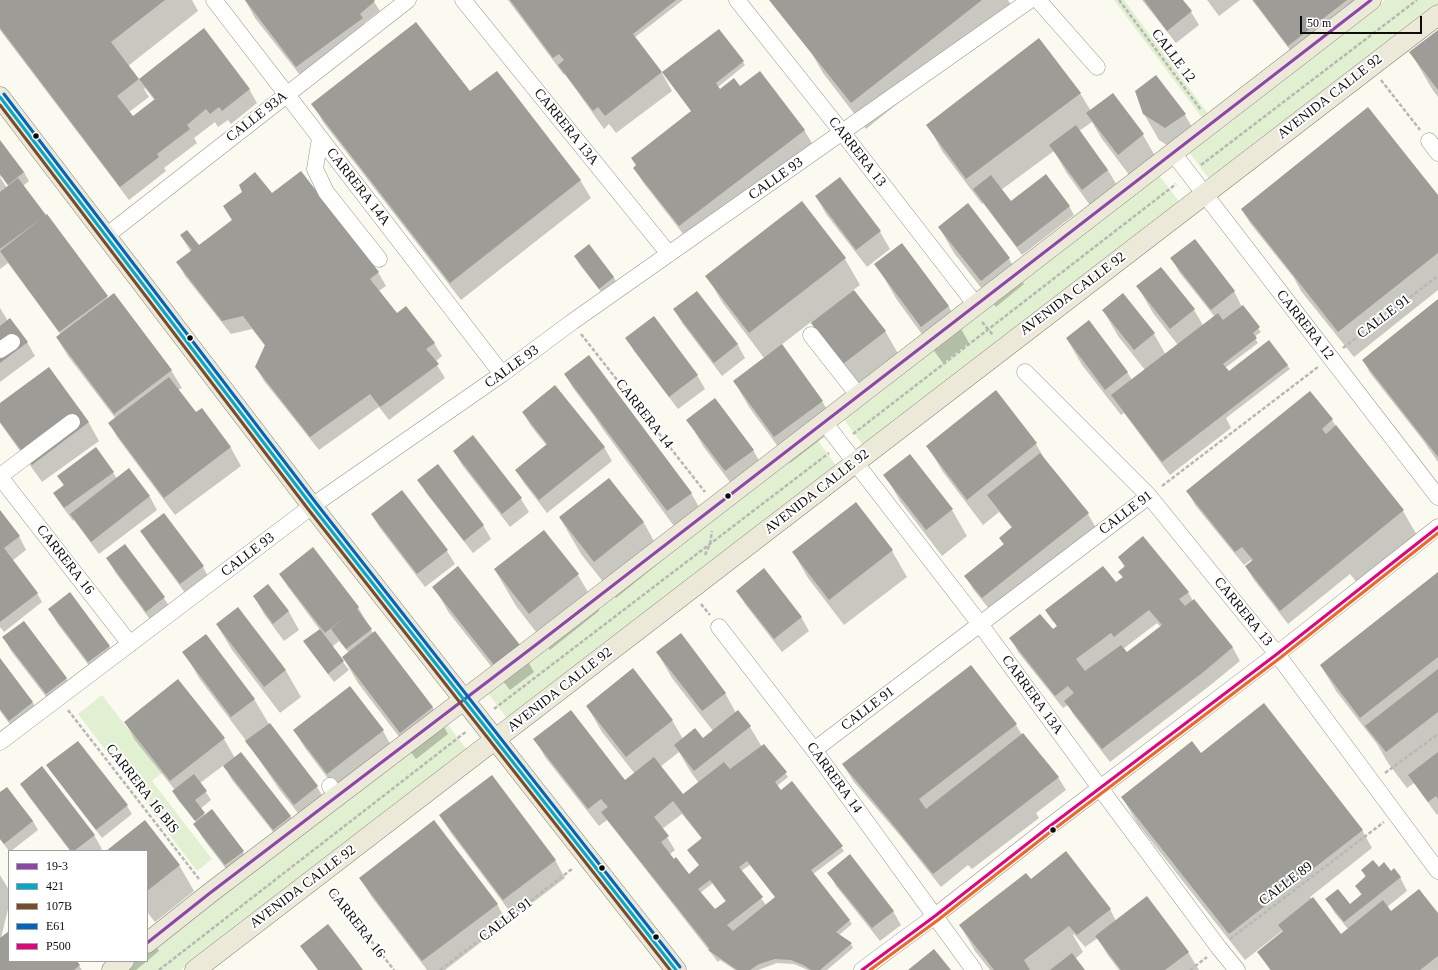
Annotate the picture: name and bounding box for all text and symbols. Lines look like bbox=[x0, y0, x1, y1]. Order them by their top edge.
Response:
scale bar bbox=[1302, 8, 1424, 34]
text: 50 m bbox=[1307, 16, 1331, 30]
street label: CALLE 12 bbox=[1147, 26, 1199, 86]
street label: AVENIDA CALLE 92 bbox=[1274, 51, 1386, 143]
street label: CARRERA 13A bbox=[530, 85, 602, 169]
street label: CALLE 93A bbox=[223, 88, 291, 146]
street label: CARRERA 13 bbox=[825, 114, 889, 190]
unlabelled marker bbox=[31, 131, 41, 141]
street label: CARRERA 14A bbox=[323, 145, 393, 229]
street label: CALLE 93 bbox=[746, 154, 806, 204]
street label: AVENIDA CALLE 92 bbox=[1017, 249, 1129, 339]
street label: CARRERA 12 bbox=[1273, 287, 1337, 363]
street label: CALLE 91 bbox=[1354, 291, 1414, 343]
unlabelled marker bbox=[185, 333, 195, 343]
street label: CALLE 93 bbox=[482, 342, 542, 392]
street label: CARRERA 14 bbox=[612, 376, 676, 452]
street label: AVENIDA CALLE 92 bbox=[761, 446, 873, 538]
street label: CALLE 91 bbox=[1096, 487, 1156, 539]
unlabelled marker bbox=[723, 491, 733, 501]
street label: CARRERA 16 bbox=[33, 522, 97, 598]
street label: CALLE 93 bbox=[218, 529, 278, 581]
street label: CARRERA 13 bbox=[1210, 574, 1276, 650]
street label: AVENIDA CALLE 92 bbox=[504, 644, 616, 736]
street label: CARRERA 13A bbox=[998, 652, 1066, 738]
street label: CALLE 91 bbox=[838, 683, 898, 735]
street label: CARRERA 14 bbox=[803, 739, 865, 817]
street label: CARRERA 16 BIS bbox=[102, 741, 182, 837]
unlabelled marker bbox=[1048, 825, 1058, 835]
street label: AVENIDA CALLE 92 bbox=[247, 842, 359, 932]
legend bbox=[8, 850, 148, 962]
street label: CALLE 89 bbox=[1256, 858, 1316, 910]
text: 19-3 bbox=[46, 859, 68, 873]
unlabelled marker bbox=[597, 863, 607, 873]
text: 421 bbox=[46, 879, 64, 893]
street label: CARRERA 16 bbox=[324, 885, 388, 961]
street label: CALLE 91 bbox=[476, 894, 536, 946]
text: 107B bbox=[46, 899, 72, 913]
text: E61 bbox=[46, 919, 65, 933]
unlabelled marker bbox=[651, 932, 661, 942]
text: P500 bbox=[46, 939, 71, 953]

